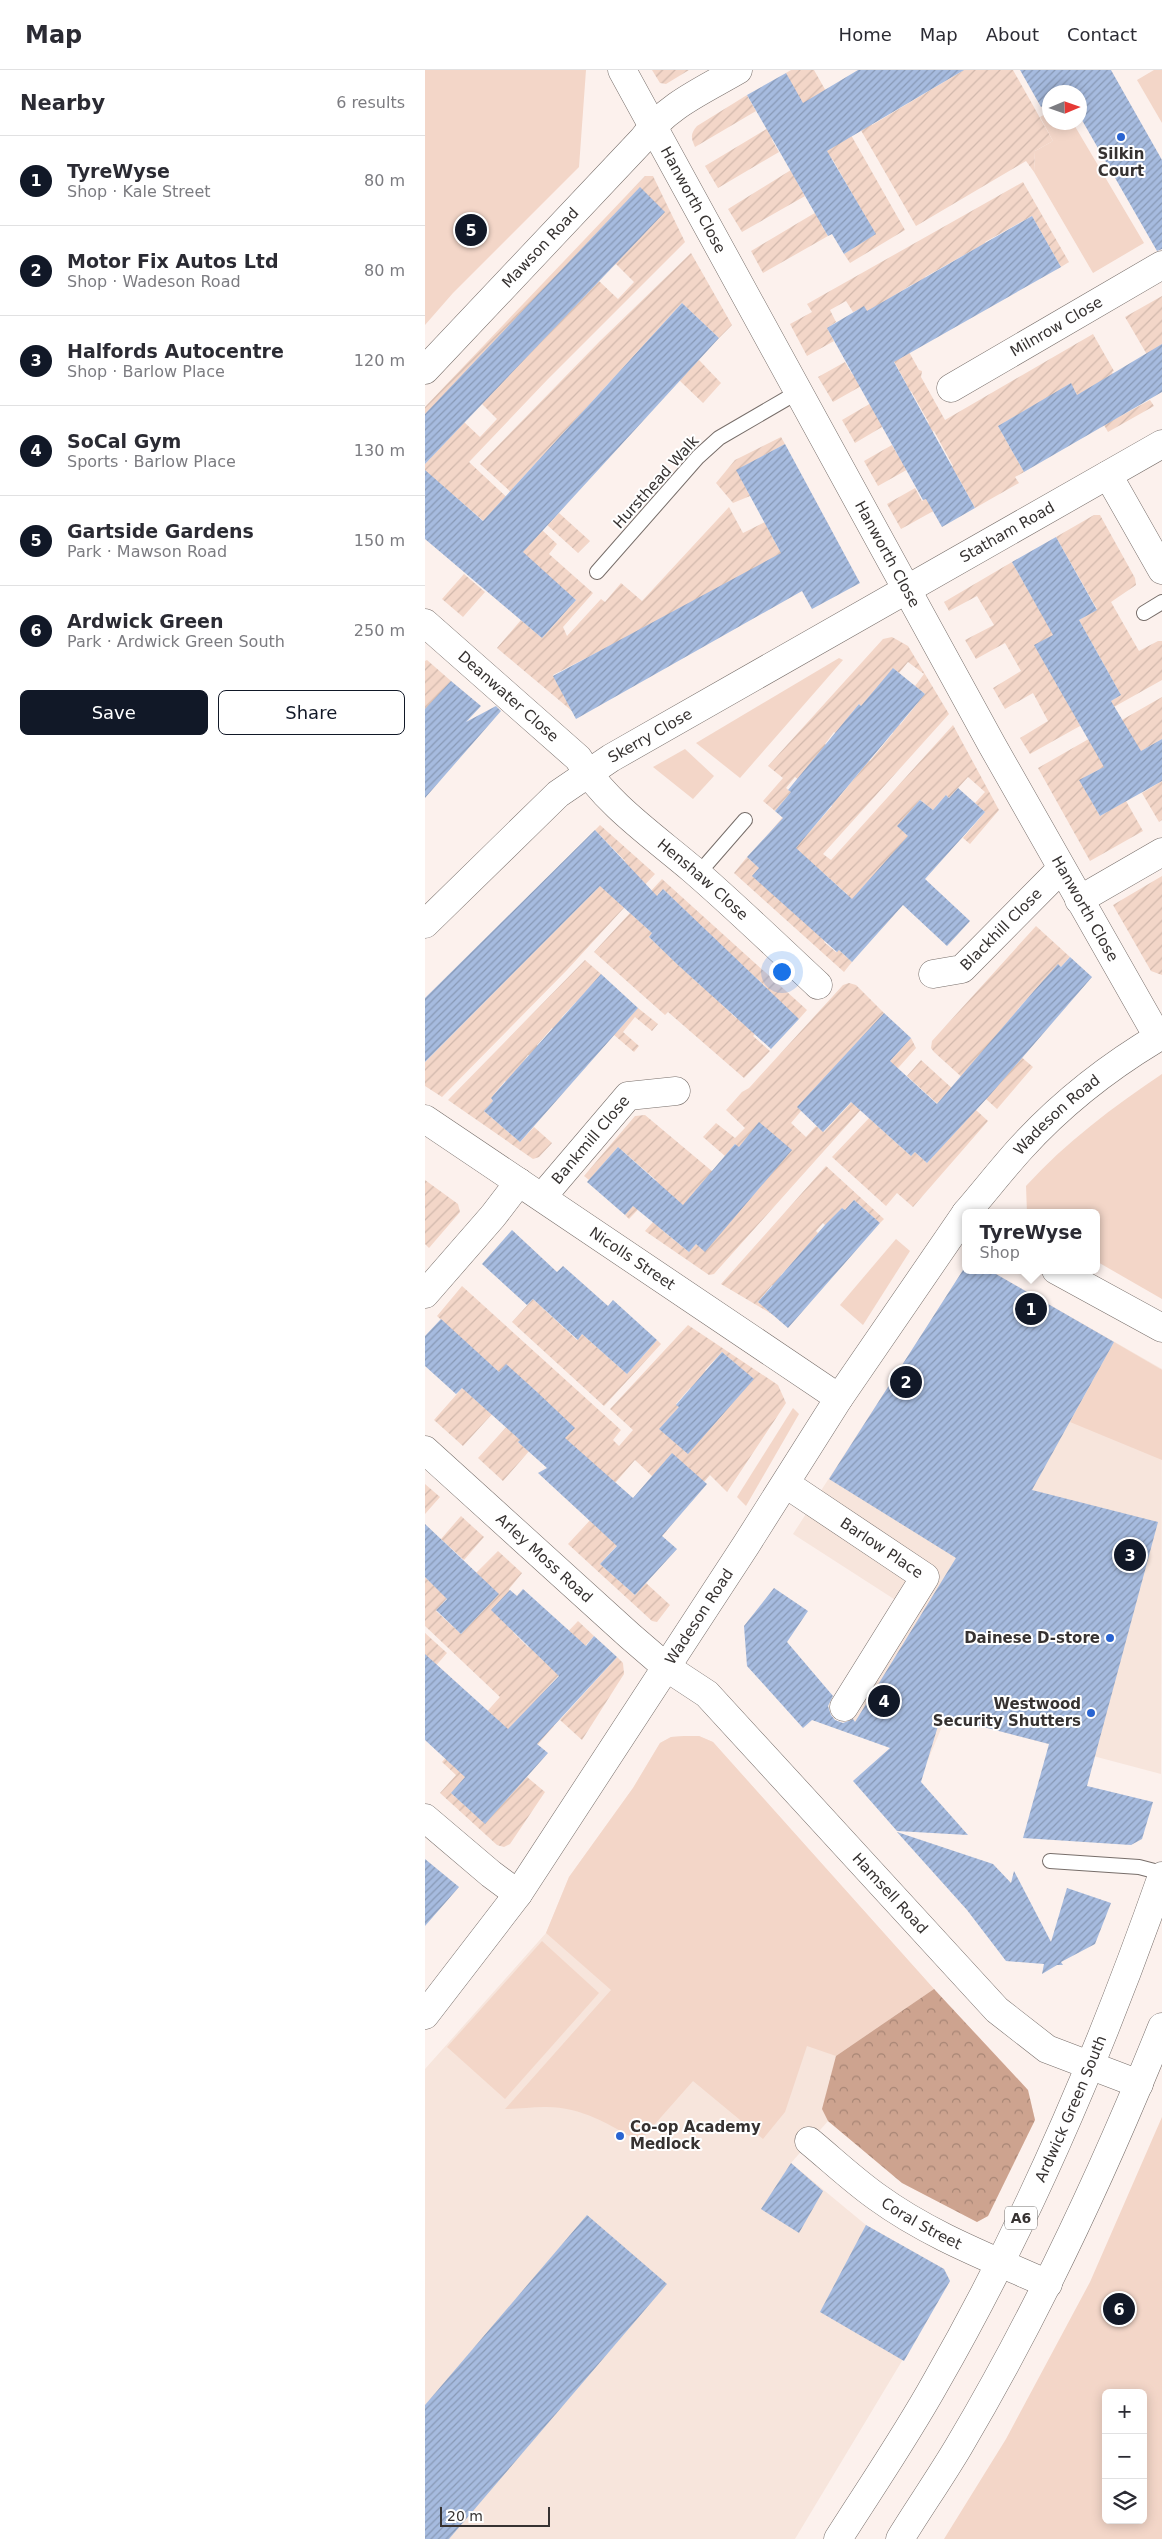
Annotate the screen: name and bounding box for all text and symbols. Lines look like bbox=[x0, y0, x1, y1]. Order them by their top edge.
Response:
text: Map bbox=[25, 21, 82, 49]
text: Home bbox=[839, 24, 892, 45]
text: Map bbox=[920, 24, 958, 45]
text: About bbox=[986, 24, 1039, 45]
text: Contact bbox=[1067, 24, 1137, 45]
north arrow bbox=[1042, 85, 1087, 130]
text: Nearby bbox=[20, 91, 105, 115]
text: 6 results bbox=[336, 93, 405, 112]
marker: Silkin Court bbox=[1115, 131, 1127, 143]
street label: Hanworth Close bbox=[657, 143, 730, 256]
place label: Silkin Court bbox=[1098, 145, 1144, 180]
text: TyreWyse bbox=[67, 160, 170, 182]
text: 1 bbox=[30, 171, 42, 190]
text: 80 m bbox=[364, 171, 405, 190]
text: Shop · Kale Street bbox=[67, 182, 211, 201]
street label: Mawson Road bbox=[498, 204, 582, 292]
pin: 5 bbox=[455, 211, 487, 249]
text: Motor Fix Autos Ltd bbox=[67, 250, 279, 272]
text: 2 bbox=[30, 261, 42, 280]
text: 80 m bbox=[364, 261, 405, 280]
text: Shop · Wadeson Road bbox=[67, 272, 241, 291]
street label: Milnrow Close bbox=[1007, 293, 1106, 360]
text: Halfords Autocentre bbox=[67, 340, 284, 362]
text: 3 bbox=[30, 351, 42, 370]
text: 120 m bbox=[354, 351, 405, 370]
text: Shop · Barlow Place bbox=[67, 362, 225, 381]
text: SoCal Gym bbox=[67, 430, 181, 452]
street label: Hursthead Walk bbox=[610, 432, 703, 532]
text: 4 bbox=[30, 441, 42, 460]
text: 130 m bbox=[354, 441, 405, 460]
text: Sports · Barlow Place bbox=[67, 452, 236, 471]
street label: Hanworth Close bbox=[851, 498, 924, 610]
street label: Statham Road bbox=[956, 498, 1058, 566]
text: Gartside Gardens bbox=[67, 520, 254, 542]
text: 5 bbox=[30, 531, 42, 550]
text: 150 m bbox=[354, 531, 405, 550]
text: Park · Mawson Road bbox=[67, 542, 227, 561]
text: Ardwick Green bbox=[67, 610, 224, 632]
text: 6 bbox=[30, 621, 42, 640]
text: 250 m bbox=[354, 621, 405, 640]
text: Park · Ardwick Green South bbox=[67, 632, 285, 651]
street label: Deanwater Close bbox=[454, 647, 562, 746]
button: Save bbox=[20, 690, 208, 735]
button: Share bbox=[218, 690, 405, 735]
street label: Skerry Close bbox=[605, 705, 695, 767]
street label: Henshaw Close bbox=[654, 835, 752, 924]
street label: Hanworth Close bbox=[1048, 853, 1122, 965]
street label: Blackhill Close bbox=[957, 885, 1046, 974]
your location bbox=[769, 959, 795, 985]
street label: Wadeson Road bbox=[1010, 1071, 1104, 1159]
street label: Bankmill Close bbox=[548, 1092, 633, 1188]
popup bbox=[962, 1209, 1100, 1274]
text: TyreWyse bbox=[980, 1221, 1082, 1243]
street label: Nicolls Street bbox=[586, 1223, 679, 1294]
text: Shop bbox=[980, 1243, 1020, 1262]
pin: 1 bbox=[1015, 1290, 1047, 1328]
pin: 2 bbox=[890, 1363, 922, 1401]
street label: Arley Moss Road bbox=[492, 1510, 596, 1606]
street label: Barlow Place bbox=[837, 1514, 926, 1582]
pin: 3 bbox=[1114, 1536, 1146, 1574]
street label: Wadeson Road bbox=[661, 1565, 737, 1668]
place label: Dainese D-store bbox=[964, 1629, 1100, 1647]
marker: Dainese D-store bbox=[1104, 1632, 1116, 1644]
pin: 4 bbox=[868, 1682, 900, 1720]
place label: Westwood Security Shutters bbox=[933, 1695, 1081, 1730]
marker: Westwood Security Shutters bbox=[1085, 1707, 1097, 1719]
street label: Hamsell Road bbox=[849, 1849, 931, 1937]
street label: Ardwick Green South bbox=[1031, 2033, 1110, 2185]
place label: Co-op Academy Medlock bbox=[630, 2118, 761, 2153]
marker: Co-op Academy Medlock bbox=[614, 2130, 626, 2142]
street label: Coral Street bbox=[878, 2194, 965, 2253]
road number: A6 bbox=[1005, 2206, 1037, 2230]
pin: 6 bbox=[1103, 2290, 1135, 2328]
map controls bbox=[1102, 2389, 1147, 2524]
button: + bbox=[1102, 2389, 1147, 2434]
button: − bbox=[1102, 2434, 1147, 2479]
button: layers bbox=[1102, 2479, 1147, 2524]
scale bar bbox=[440, 2504, 550, 2527]
text: 20 m bbox=[447, 2508, 483, 2524]

